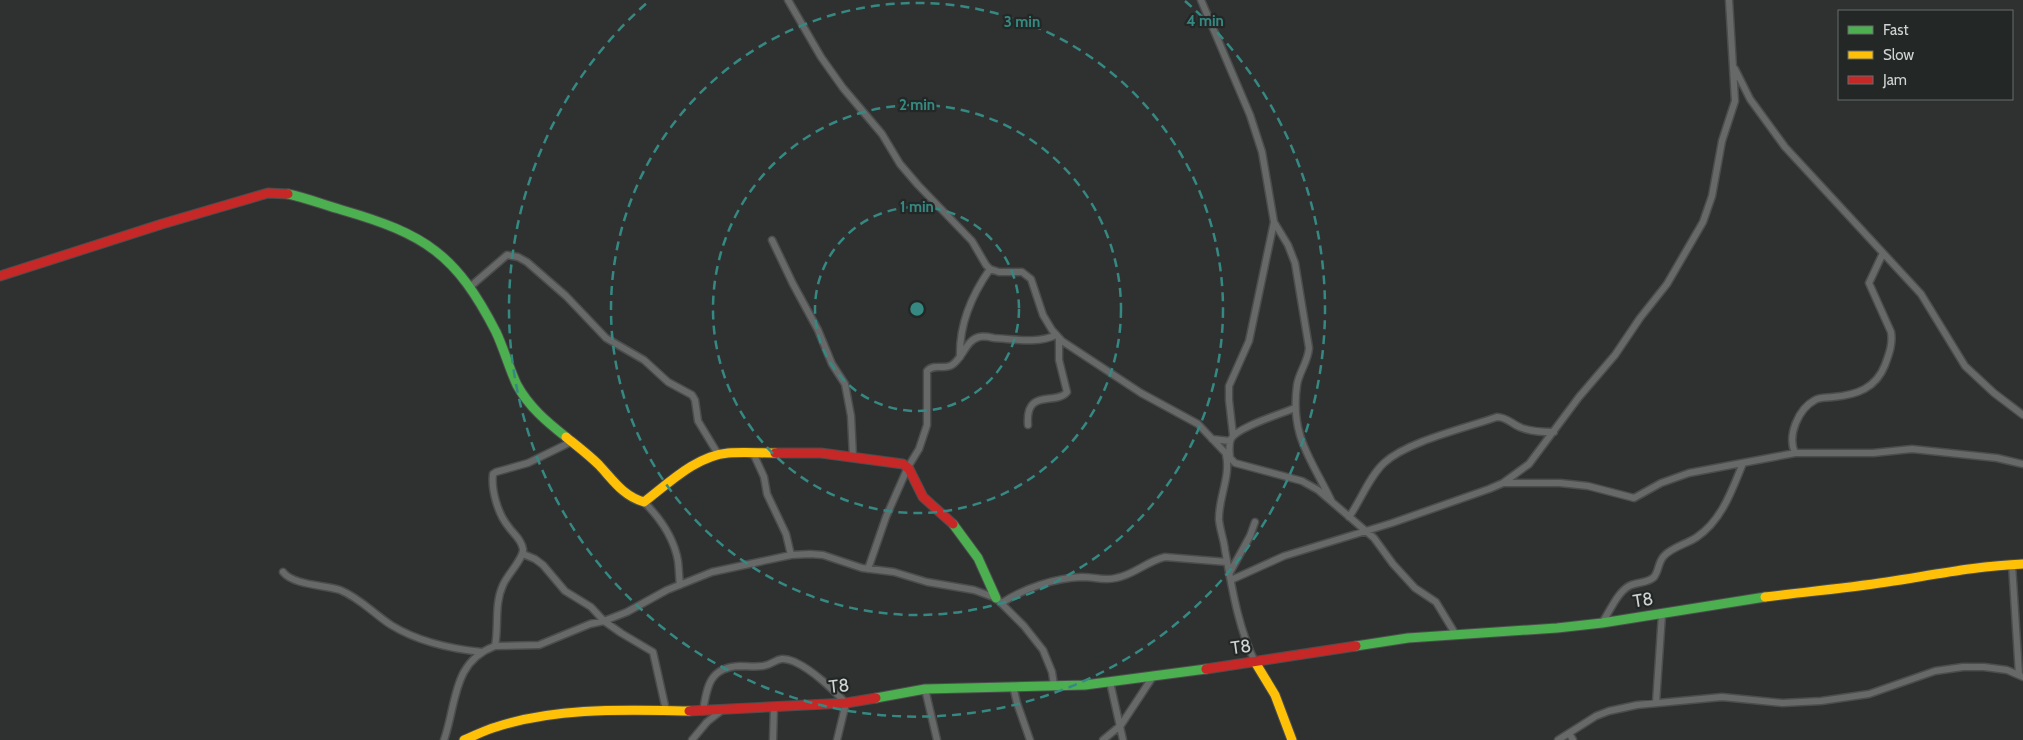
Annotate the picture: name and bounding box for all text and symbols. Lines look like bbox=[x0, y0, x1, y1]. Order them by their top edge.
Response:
legend bbox=[1838, 10, 2013, 100]
text: 4 min bbox=[1186, 12, 1224, 30]
text: 3 min bbox=[1004, 13, 1040, 31]
text: Fast bbox=[1883, 21, 1908, 39]
text: Slow bbox=[1883, 46, 1914, 64]
text: Jam bbox=[1882, 71, 1907, 89]
text: 2 min bbox=[899, 96, 935, 114]
text: 1 min bbox=[900, 198, 934, 216]
centre of rings bbox=[908, 300, 926, 318]
street label: T8 bbox=[1631, 588, 1655, 612]
street label: T8 bbox=[1229, 635, 1253, 659]
street label: T8 bbox=[828, 674, 850, 698]

